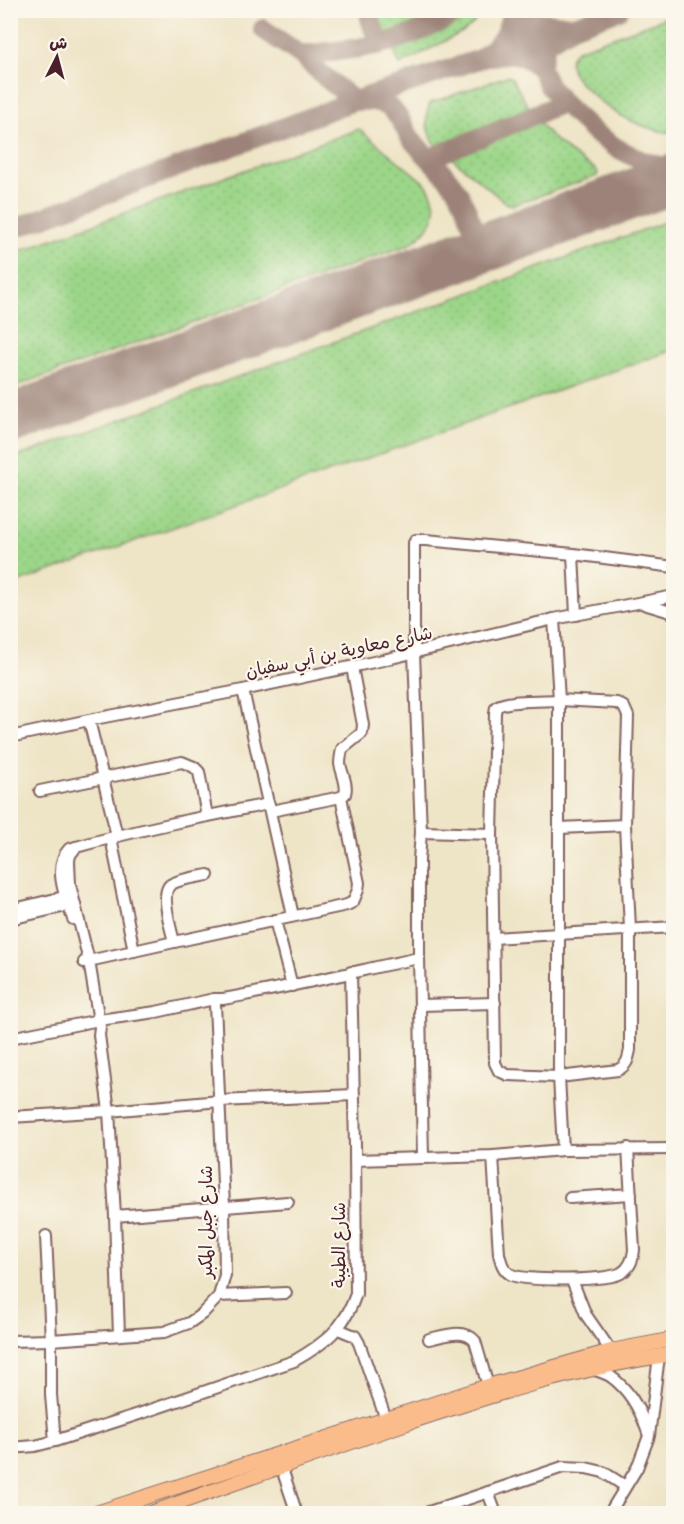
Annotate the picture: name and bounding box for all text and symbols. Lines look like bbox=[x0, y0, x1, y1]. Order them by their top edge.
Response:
north arrow bbox=[27, 27, 87, 87]
text: ش bbox=[49, 33, 68, 54]
street label: شارع معاوية بن أبي سفيان bbox=[244, 622, 436, 687]
street label: شارع جبل المكبر bbox=[196, 1165, 218, 1281]
street label: شارع الطيبة bbox=[329, 1202, 351, 1288]

